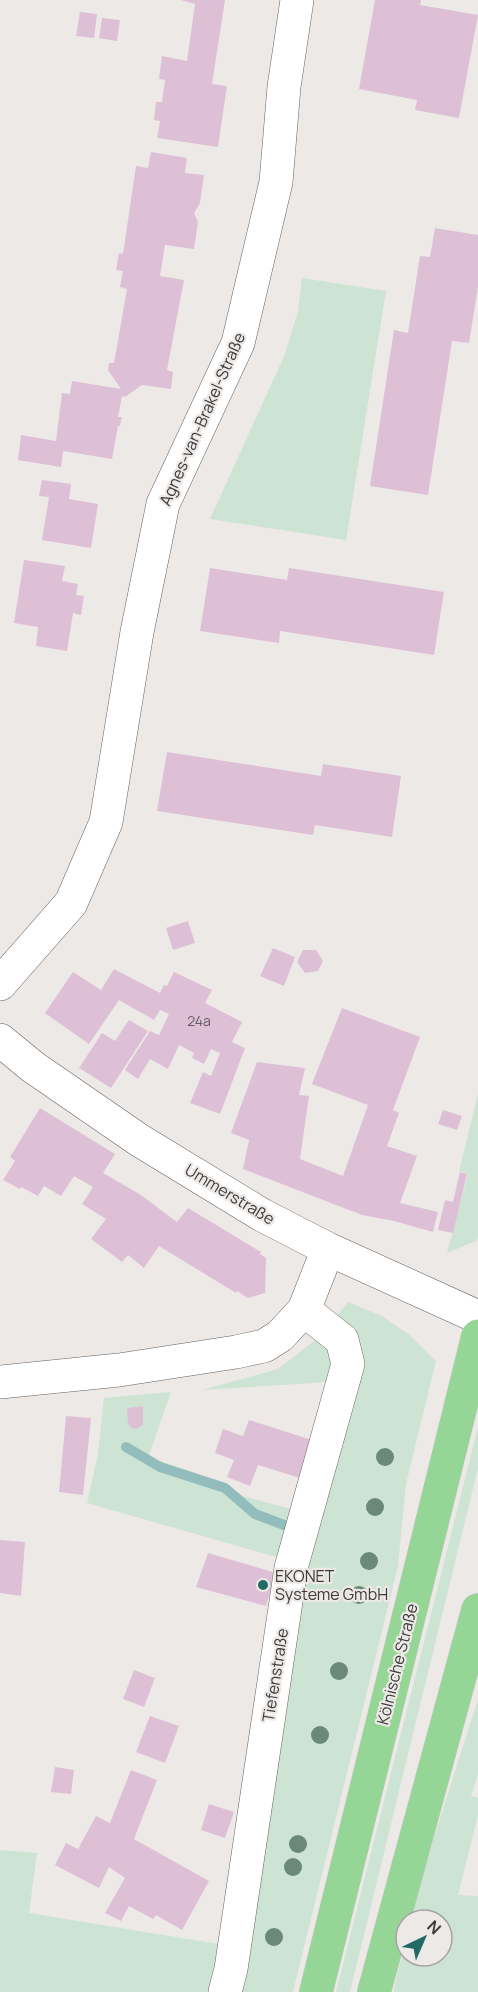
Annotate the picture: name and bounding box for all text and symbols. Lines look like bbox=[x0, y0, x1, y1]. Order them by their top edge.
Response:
street label: Agnes-van-Brakel-Straße bbox=[154, 329, 250, 509]
house number: 24a bbox=[187, 1011, 211, 1030]
street label: Ummerstraße bbox=[181, 1159, 279, 1229]
place label: EKONET Systeme GmbH bbox=[275, 1565, 388, 1605]
marker: EKONET Systeme GmbH bbox=[256, 1578, 270, 1592]
street label: Kölnische Straße bbox=[371, 1601, 423, 1727]
street label: Tiefenstraße bbox=[257, 1627, 293, 1723]
north arrow bbox=[394, 1908, 454, 1968]
text: N bbox=[423, 1915, 446, 1939]

